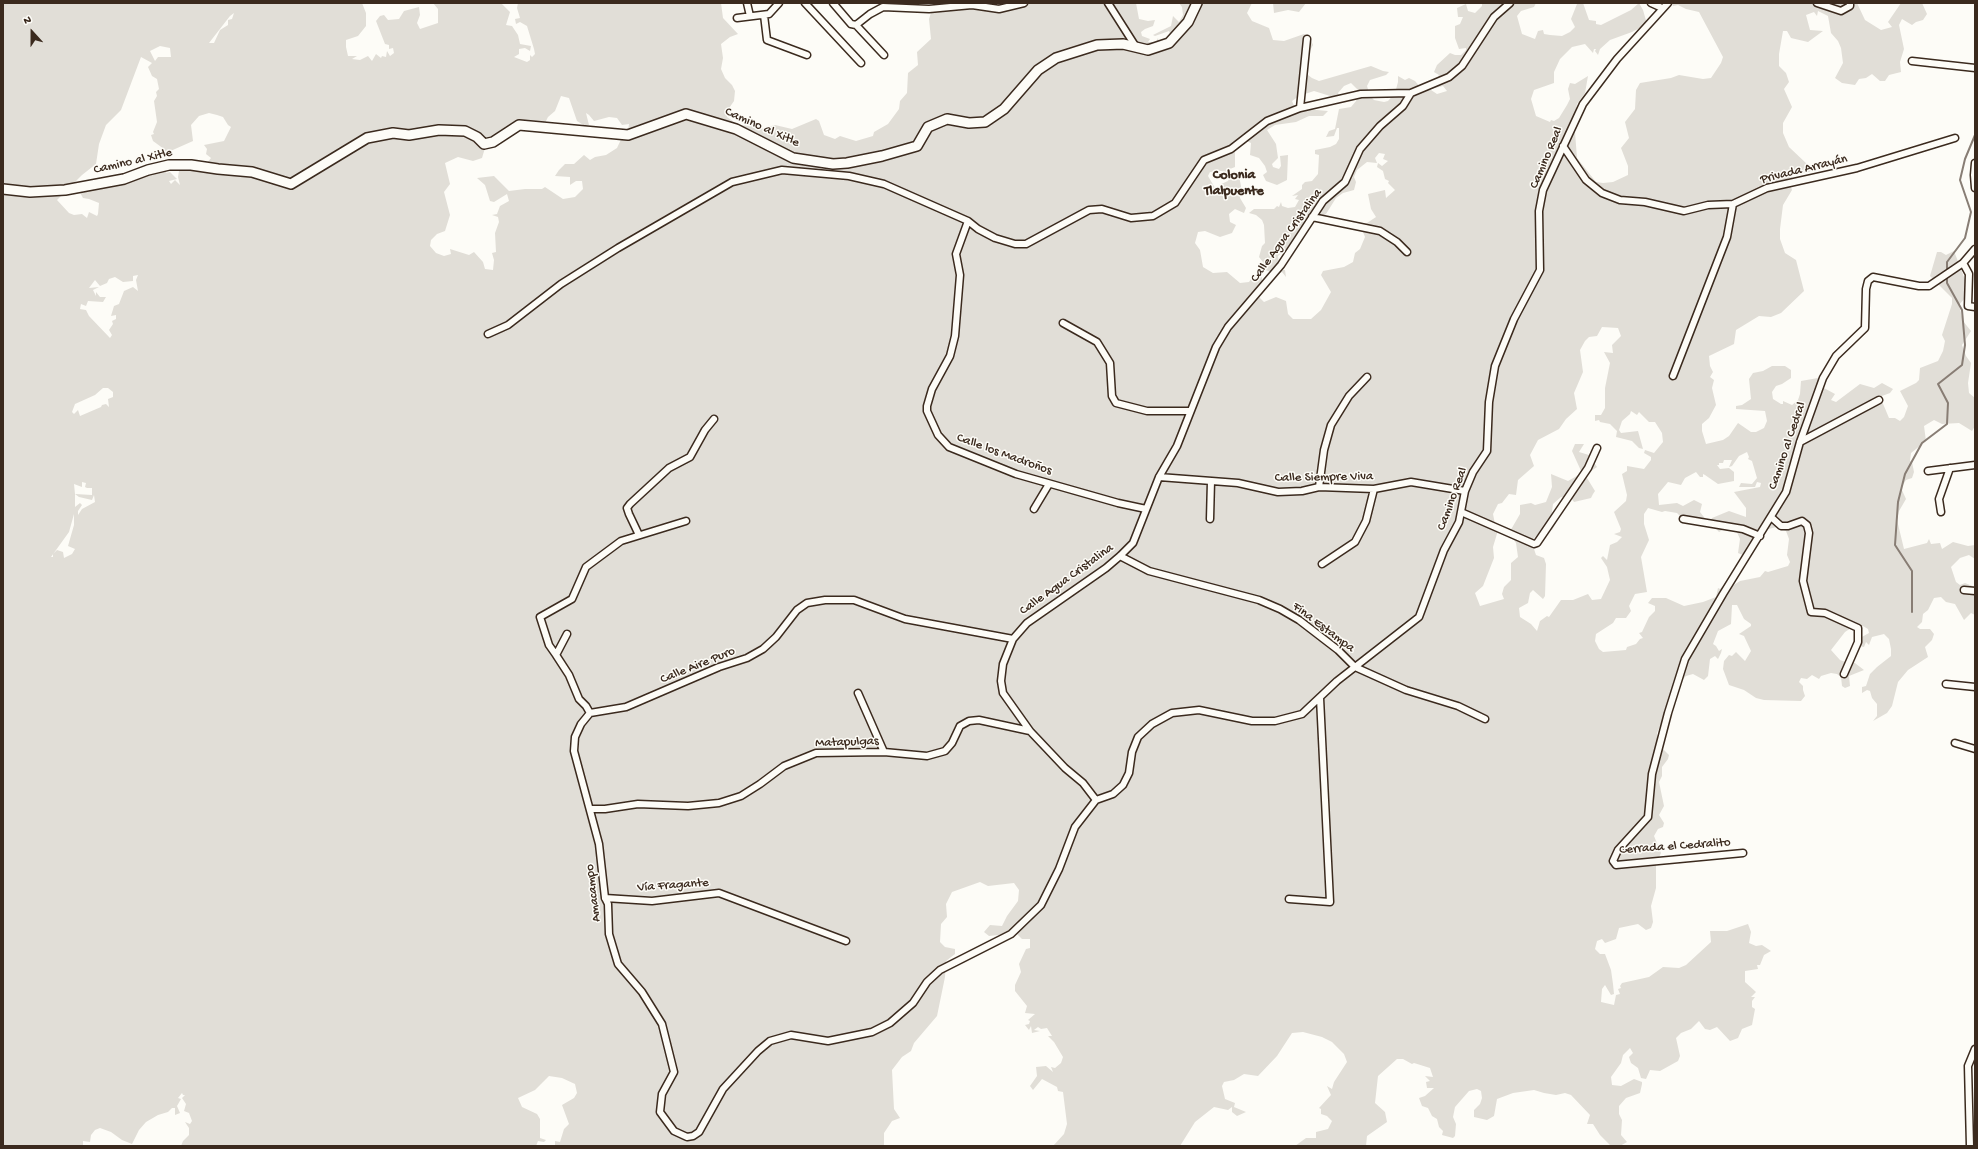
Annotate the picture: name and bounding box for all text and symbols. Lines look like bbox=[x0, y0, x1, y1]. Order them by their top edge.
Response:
north arrow bbox=[12, 12, 52, 52]
text: N bbox=[22, 14, 33, 28]
street label: Camino al Xitle bbox=[722, 105, 802, 151]
street label: Camino Real bbox=[1527, 125, 1567, 191]
street label: Camino al Xitle bbox=[92, 145, 174, 179]
street label: Privada Arrayán bbox=[1759, 152, 1849, 188]
district label: Colonia Tlalpuente bbox=[1204, 168, 1264, 200]
street label: Calle Agua Cristalina bbox=[1248, 186, 1326, 286]
street label: Camino al Cedral bbox=[1766, 400, 1810, 492]
street label: Calle los Madroños bbox=[954, 431, 1054, 479]
street label: Camino Real bbox=[1434, 465, 1472, 533]
street label: Calle Siempre Viva bbox=[1275, 469, 1373, 487]
street label: Calle Agua Cristalina bbox=[1017, 541, 1117, 619]
street label: Fina Estampa bbox=[1289, 599, 1357, 657]
street label: Calle Aire Puro bbox=[658, 644, 738, 688]
street label: Matapulgas bbox=[815, 734, 879, 752]
street label: Cerrada el Cedralito bbox=[1619, 835, 1731, 859]
street label: Amacampo bbox=[583, 863, 605, 923]
street label: Vía Fragante bbox=[637, 876, 709, 896]

